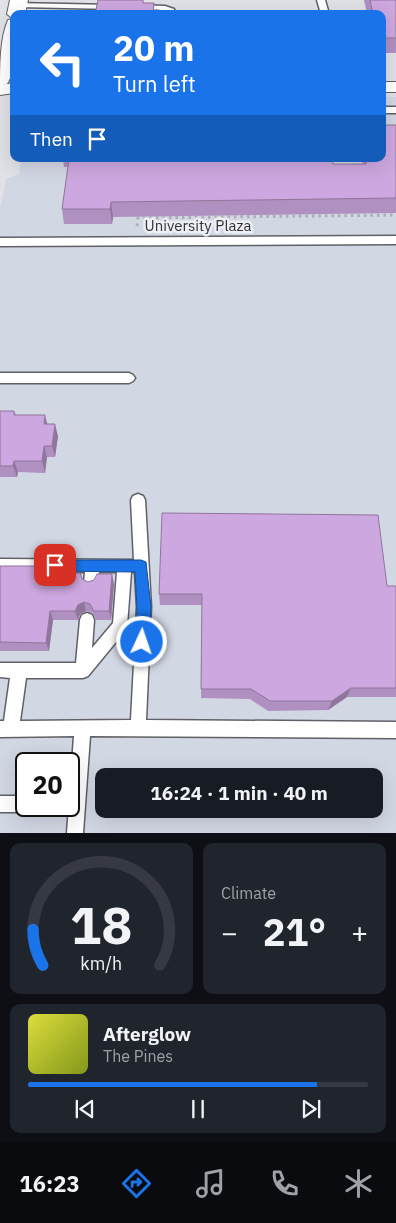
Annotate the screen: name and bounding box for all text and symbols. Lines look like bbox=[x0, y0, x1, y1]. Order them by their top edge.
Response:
text: 20 m bbox=[113, 25, 195, 71]
icon: left bbox=[30, 30, 95, 95]
text: Turn left bbox=[113, 69, 196, 98]
icon: arrive bbox=[83, 125, 111, 153]
text: Then bbox=[30, 127, 73, 151]
street label: University Plaza bbox=[145, 216, 251, 235]
pin bbox=[34, 544, 76, 586]
icon: arrive bbox=[41, 551, 69, 579]
position arrow bbox=[115, 615, 167, 667]
speed limit sign: 20 bbox=[15, 752, 80, 817]
text: 16:24 · 1 min · 40 m bbox=[150, 781, 328, 805]
text: Climate bbox=[221, 883, 276, 903]
text: 18 bbox=[70, 891, 133, 958]
text: 21° bbox=[263, 907, 326, 956]
text: − bbox=[221, 914, 238, 951]
text: + bbox=[351, 914, 368, 951]
text: km/h bbox=[81, 952, 123, 975]
text: Afterglow bbox=[103, 1022, 191, 1046]
text: The Pines bbox=[103, 1046, 173, 1066]
icon: previous bbox=[71, 1095, 99, 1123]
icon: pause bbox=[184, 1095, 212, 1123]
icon: next bbox=[297, 1095, 325, 1123]
icon: directions bbox=[119, 1166, 154, 1201]
icon: music bbox=[193, 1166, 228, 1201]
icon: phone bbox=[267, 1166, 302, 1201]
icon: climate bbox=[341, 1166, 376, 1201]
text: 16:23 bbox=[20, 1169, 80, 1198]

